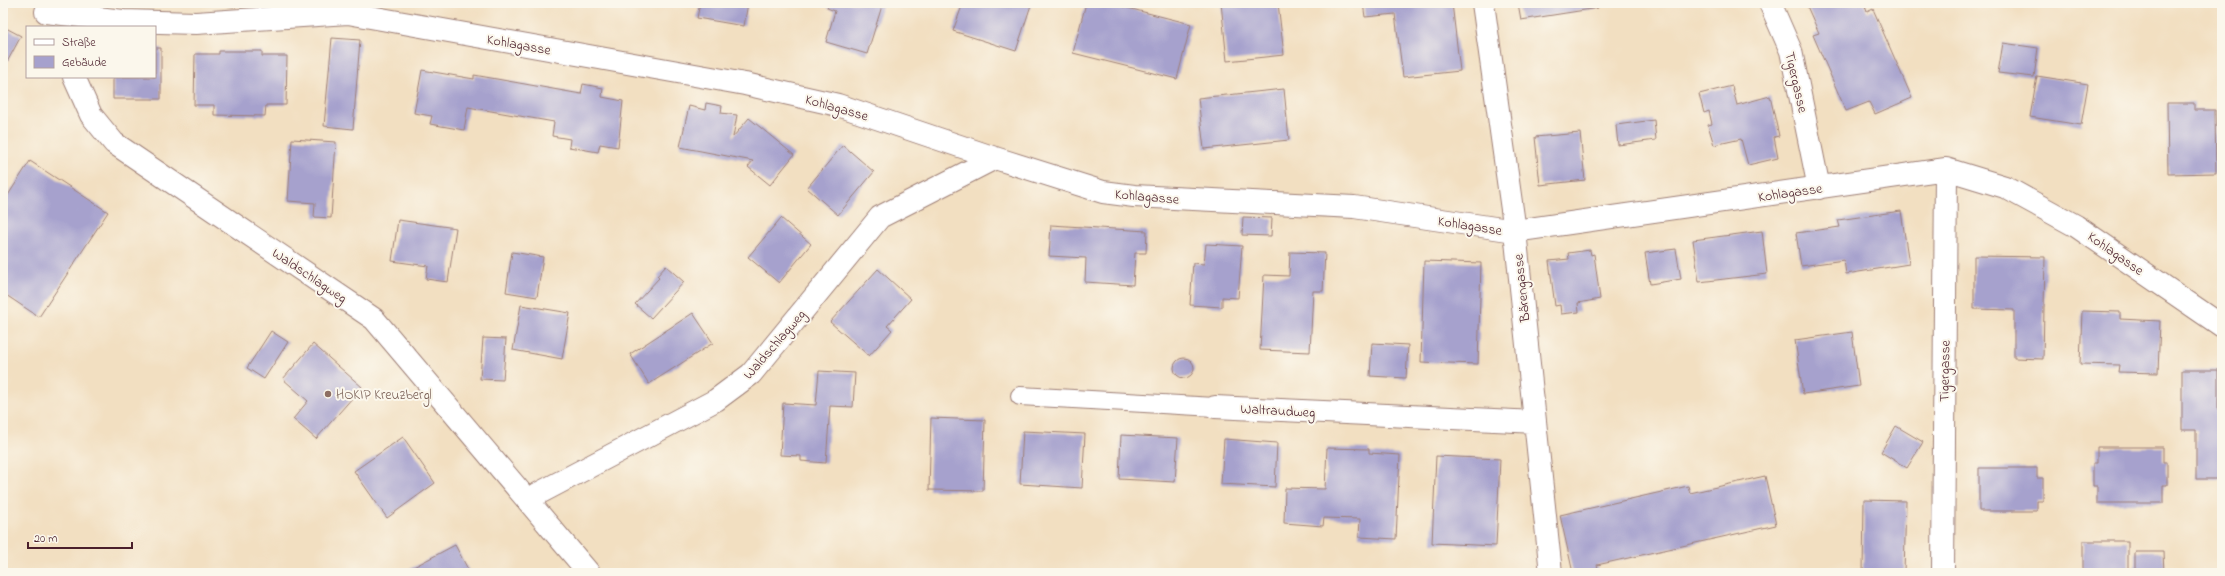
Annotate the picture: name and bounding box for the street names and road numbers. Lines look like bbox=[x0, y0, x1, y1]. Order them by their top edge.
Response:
street label: Kohlagasse bbox=[485, 30, 553, 63]
street label: Tigergasse bbox=[1777, 50, 1813, 116]
street label: Kohlagasse bbox=[802, 89, 871, 129]
street label: Kohlagasse bbox=[1757, 178, 1825, 209]
street label: Kohlagasse bbox=[1114, 184, 1181, 212]
street label: Kohlagasse bbox=[1436, 211, 1504, 243]
street label: Kohlagasse bbox=[2082, 227, 2148, 283]
street label: Waldschlagweg bbox=[267, 243, 351, 310]
street label: Bärengasse bbox=[1508, 252, 1538, 324]
street label: Waldschlagweg bbox=[739, 305, 812, 385]
street label: Tigergasse bbox=[1934, 339, 1958, 402]
street label: Waltraudweg bbox=[1240, 399, 1316, 425]

